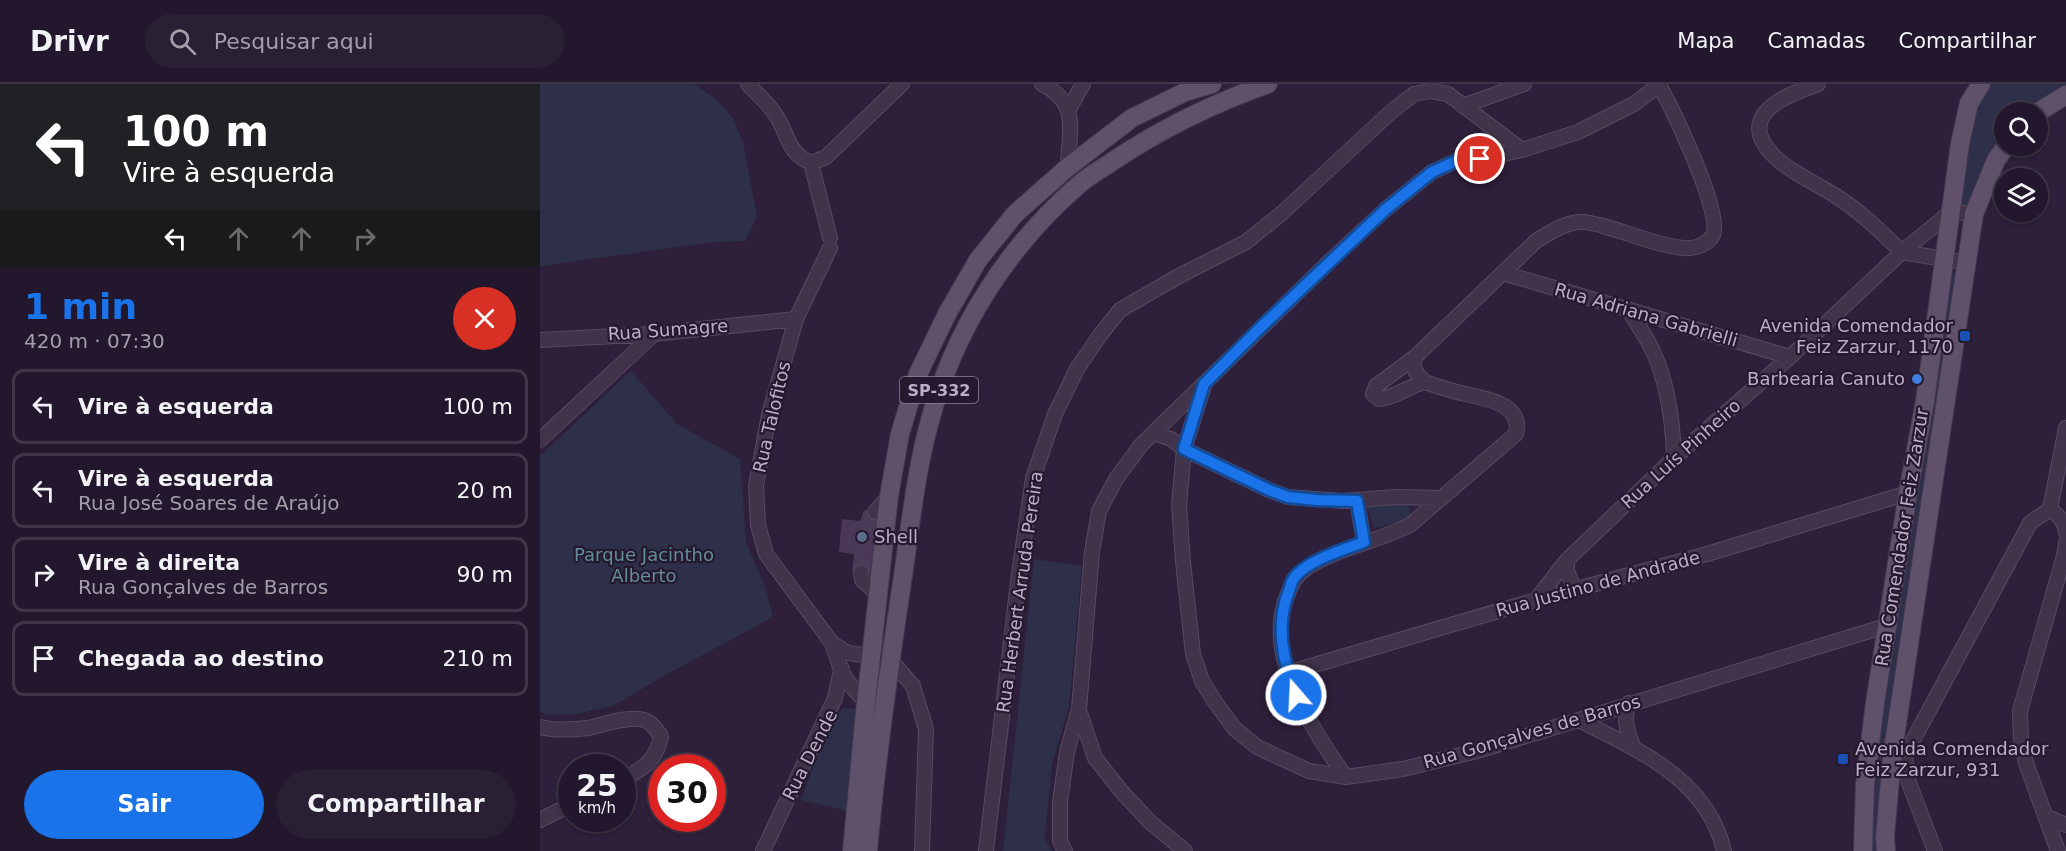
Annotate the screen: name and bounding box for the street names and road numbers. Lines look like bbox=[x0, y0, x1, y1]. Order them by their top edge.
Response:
street label: Rua Adriana Gabrielli bbox=[1552, 278, 1740, 351]
street label: Rua Sumagre bbox=[607, 315, 729, 344]
street label: Rua Talofitos bbox=[748, 359, 795, 475]
road number: SP-332 bbox=[900, 377, 978, 403]
street label: Rua Luís Pinheiro bbox=[1617, 394, 1745, 513]
street label: Rua Comendador Feiz Zarzur bbox=[1871, 406, 1932, 668]
street label: Rua Herbert Arruda Pereira bbox=[992, 470, 1047, 714]
street label: Rua Justino de Andrade bbox=[1494, 546, 1702, 621]
street label: Rua Gonçalves de Barros bbox=[1421, 690, 1643, 773]
street label: Rua Dende bbox=[778, 706, 841, 804]

